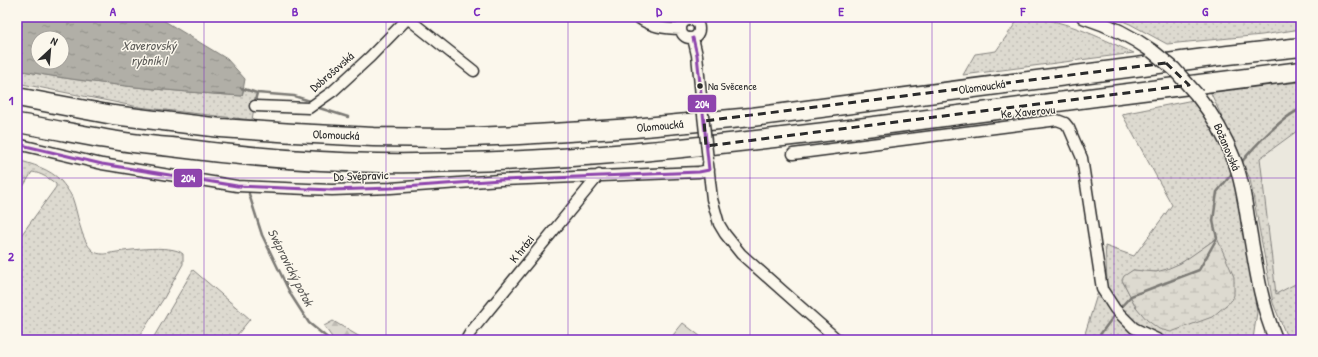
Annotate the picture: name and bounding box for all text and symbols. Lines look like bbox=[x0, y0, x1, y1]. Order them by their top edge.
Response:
text: A bbox=[110, 2, 117, 20]
text: B bbox=[292, 2, 299, 20]
text: C bbox=[473, 2, 481, 20]
text: D bbox=[656, 2, 663, 20]
text: E bbox=[838, 2, 844, 20]
text: F bbox=[1020, 2, 1027, 20]
text: G bbox=[1202, 2, 1209, 20]
north arrow bbox=[30, 30, 70, 70]
text: N bbox=[49, 33, 60, 49]
water label: Xaverovský rybník I bbox=[122, 36, 178, 69]
street label: Dobrošovská bbox=[306, 47, 358, 96]
street label: Olomoucká bbox=[958, 75, 1007, 98]
place label: Na Svěcence bbox=[708, 79, 757, 93]
marker: Na Svěcence bbox=[695, 81, 705, 91]
text: 1 bbox=[9, 91, 14, 109]
line badge: 204 bbox=[687, 94, 717, 113]
text: 204 bbox=[695, 97, 709, 111]
street label: Ke Xaverovu bbox=[1000, 101, 1056, 122]
street label: Olomoucká bbox=[636, 115, 684, 136]
street label: Božanovská bbox=[1210, 120, 1245, 173]
street label: Olomoucká bbox=[312, 125, 360, 144]
street label: Do Svépravic bbox=[333, 166, 389, 185]
line badge: 204 bbox=[173, 168, 203, 188]
text: 204 bbox=[181, 171, 195, 185]
water label: Svépravický potok bbox=[263, 225, 319, 311]
street label: K hrázi bbox=[505, 231, 538, 266]
text: 2 bbox=[8, 247, 15, 265]

